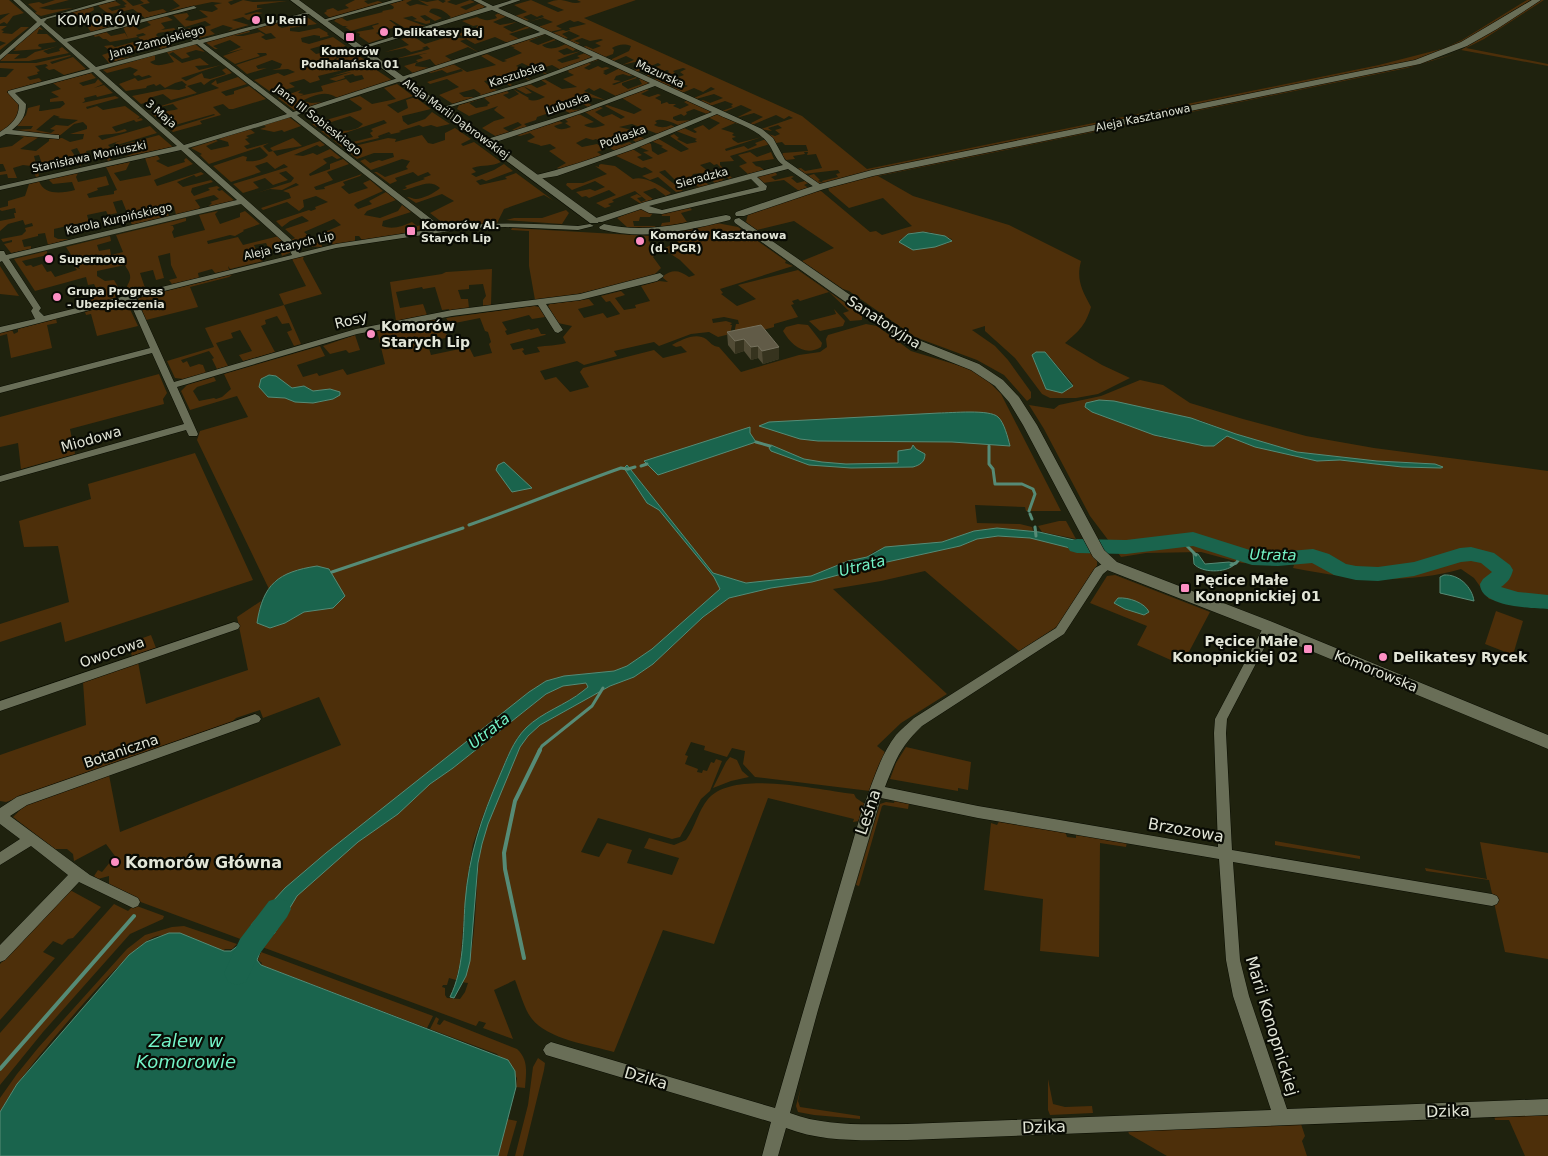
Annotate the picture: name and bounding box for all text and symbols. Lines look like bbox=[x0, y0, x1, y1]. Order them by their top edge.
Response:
district label: KOMORÓW bbox=[57, 11, 141, 28]
marker: U Reni bbox=[250, 14, 262, 26]
place label: U Reni bbox=[266, 14, 306, 27]
street label: Jana Zamojskiego bbox=[107, 23, 206, 61]
marker: Delikatesy Raj bbox=[378, 26, 390, 38]
place label: Delikatesy Raj bbox=[394, 26, 483, 39]
marker: Komorów Podhalańska 01 bbox=[344, 31, 356, 43]
place label: Komorów Podhalańska 01 bbox=[301, 45, 399, 71]
street label: Mazurska bbox=[634, 57, 686, 91]
street label: Kaszubska bbox=[487, 60, 547, 90]
street label: Aleja Marii Dąbrowskiej bbox=[400, 76, 512, 162]
street label: Jana III Sobieskiego bbox=[271, 81, 364, 158]
street label: Lubuska bbox=[544, 90, 592, 118]
street label: 3 Maja bbox=[143, 97, 179, 131]
street label: Aleja Kasztanowa bbox=[1094, 102, 1192, 134]
street label: Podlaska bbox=[598, 123, 648, 151]
street label: Stanisława Moniuszki bbox=[30, 138, 148, 176]
street label: Sieradzka bbox=[674, 165, 730, 191]
street label: Karola Kurpińskiego bbox=[64, 200, 174, 238]
place label: Komorów Al. Starych Lip bbox=[421, 219, 499, 245]
marker: Komorów Al. Starych Lip bbox=[405, 225, 417, 237]
street label: Aleja Starych Lip bbox=[243, 229, 335, 263]
place label: Komorów Kasztanowa (d. PGR) bbox=[650, 229, 786, 255]
marker: Komorów Kasztanowa (d. PGR) bbox=[634, 235, 646, 247]
marker: Supernova bbox=[43, 253, 55, 265]
place label: Supernova bbox=[59, 253, 126, 266]
place label: Grupa Progress - Ubezpieczenia bbox=[67, 285, 165, 311]
marker: Grupa Progress - Ubezpieczenia bbox=[51, 291, 63, 303]
street label: Sanatoryjna bbox=[844, 292, 924, 352]
street label: Rosy bbox=[333, 308, 369, 332]
place label: Komorów Starych Lip bbox=[381, 318, 470, 350]
marker: Komorów Starych Lip bbox=[365, 328, 377, 340]
street label: Miodowa bbox=[59, 423, 123, 455]
water label: Utrata bbox=[1249, 546, 1297, 564]
water label: Utrata bbox=[837, 552, 887, 580]
place label: Pęcice Małe Konopnickiej 01 bbox=[1195, 572, 1321, 604]
marker: Pęcice Małe Konopnickiej 01 bbox=[1179, 582, 1191, 594]
street label: Owocowa bbox=[78, 633, 146, 671]
place label: Pęcice Małe Konopnickiej 02 bbox=[1172, 633, 1298, 665]
marker: Pęcice Małe Konopnickiej 02 bbox=[1302, 643, 1314, 655]
street label: Komorowska bbox=[1332, 647, 1420, 695]
place label: Delikatesy Rycek bbox=[1393, 649, 1528, 665]
marker: Delikatesy Rycek bbox=[1377, 651, 1389, 663]
water label: Utrata bbox=[465, 709, 513, 753]
street label: Botaniczna bbox=[82, 731, 160, 771]
street label: Leśna bbox=[851, 787, 885, 837]
street label: Brzozowa bbox=[1147, 814, 1225, 846]
place label: Komorów Główna bbox=[125, 853, 282, 872]
marker: Komorów Główna bbox=[109, 856, 121, 868]
street label: Marii Konopnickiej bbox=[1242, 954, 1302, 1098]
water label: Zalew w Komorowie bbox=[136, 1030, 236, 1072]
street label: Dzika bbox=[622, 1063, 670, 1093]
street label: Dzika bbox=[1426, 1101, 1470, 1121]
street label: Dzika bbox=[1022, 1117, 1066, 1137]

